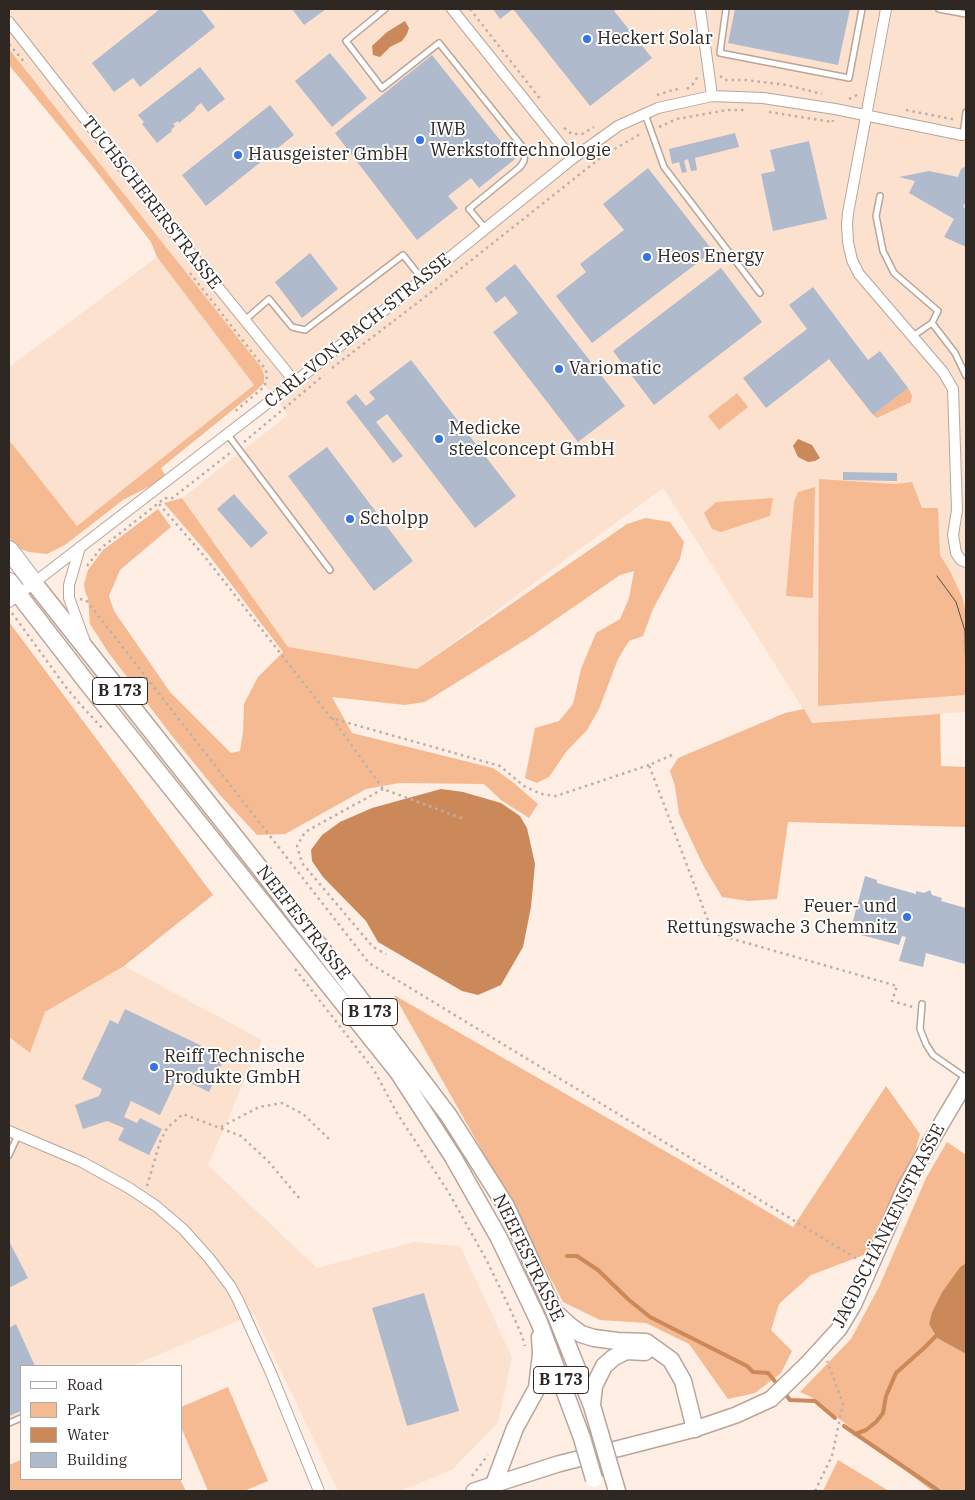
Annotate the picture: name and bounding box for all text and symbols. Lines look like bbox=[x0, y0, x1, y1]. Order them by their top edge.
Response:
place label: Heckert Solar bbox=[597, 28, 713, 50]
marker: Heckert Solar bbox=[581, 33, 593, 45]
street label: TUCHSCHERERSTRASSE bbox=[77, 112, 225, 294]
place label: IWB Werkstofftechnologie bbox=[430, 119, 611, 162]
marker: IWB Werkstofftechnologie bbox=[414, 134, 426, 146]
place label: Hausgeister GmbH bbox=[248, 144, 409, 166]
marker: Hausgeister GmbH bbox=[232, 149, 244, 161]
place label: Heos Energy bbox=[657, 246, 764, 268]
street label: CARL-VON-BACH-STRASSE bbox=[260, 249, 456, 413]
marker: Heos Energy bbox=[641, 251, 653, 263]
place label: Variomatic bbox=[569, 358, 662, 380]
marker: Variomatic bbox=[553, 363, 565, 375]
place label: Medicke steelconcept GmbH bbox=[449, 418, 615, 460]
marker: Medicke steelconcept GmbH bbox=[433, 433, 445, 445]
place label: Scholpp bbox=[360, 508, 429, 530]
marker: Scholpp bbox=[344, 513, 356, 525]
road number: B 173 bbox=[92, 678, 148, 704]
street label: NEEFESTRASSE bbox=[252, 862, 354, 984]
place label: Feuer- und Rettungswache 3 Chemnitz bbox=[666, 896, 897, 939]
marker: Feuer- und Rettungswache 3 Chemnitz bbox=[901, 911, 913, 923]
road number: B 173 bbox=[342, 999, 398, 1026]
place label: Reiff Technische Produkte GmbH bbox=[164, 1046, 305, 1088]
marker: Reiff Technische Produkte GmbH bbox=[148, 1061, 160, 1073]
street label: JAGDSCHÄNKENSTRASSE bbox=[828, 1121, 950, 1331]
street label: NEEFESTRASSE bbox=[488, 1191, 568, 1325]
legend bbox=[20, 1365, 182, 1480]
road number: B 173 bbox=[534, 1366, 588, 1394]
text: Road bbox=[67, 1375, 103, 1394]
text: Park bbox=[67, 1400, 100, 1419]
text: Water bbox=[67, 1425, 109, 1444]
text: Building bbox=[67, 1450, 127, 1469]

